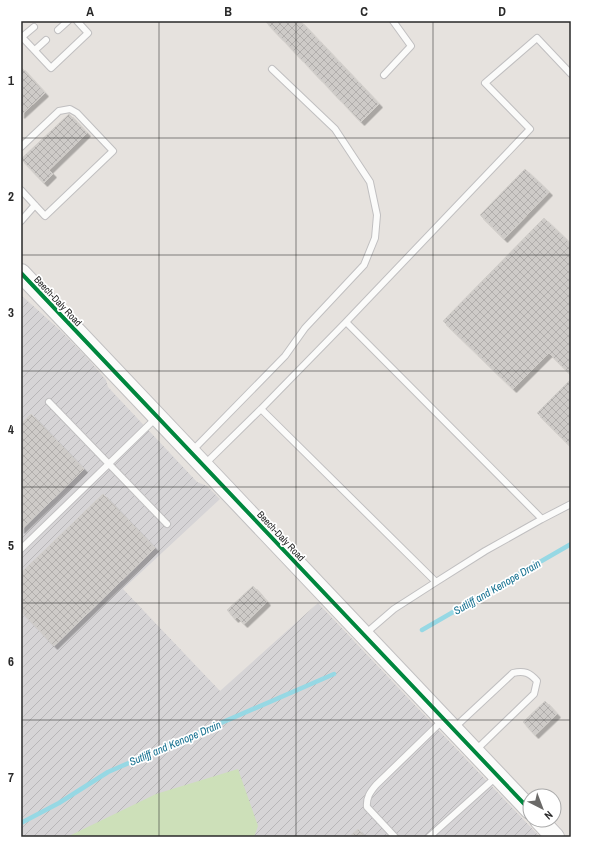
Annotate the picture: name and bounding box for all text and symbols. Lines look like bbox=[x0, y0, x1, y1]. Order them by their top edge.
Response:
text: A bbox=[86, 3, 94, 20]
text: B bbox=[224, 3, 232, 20]
text: C bbox=[360, 3, 368, 20]
text: D bbox=[498, 3, 506, 20]
text: 1 bbox=[8, 72, 14, 89]
text: 2 bbox=[8, 188, 14, 205]
street label: Beech-Daly Road bbox=[31, 273, 85, 329]
text: 3 bbox=[8, 304, 14, 321]
text: 4 bbox=[8, 421, 14, 438]
street label: Beech-Daly Road bbox=[254, 508, 308, 564]
text: 5 bbox=[8, 537, 14, 554]
water label: Sutliff and Kenope Drain bbox=[451, 556, 543, 618]
text: 6 bbox=[8, 653, 14, 670]
water label: Sutliff and Kenope Drain bbox=[127, 717, 223, 769]
text: 7 bbox=[8, 769, 14, 786]
north arrow bbox=[522, 788, 562, 828]
text: N bbox=[542, 808, 556, 823]

